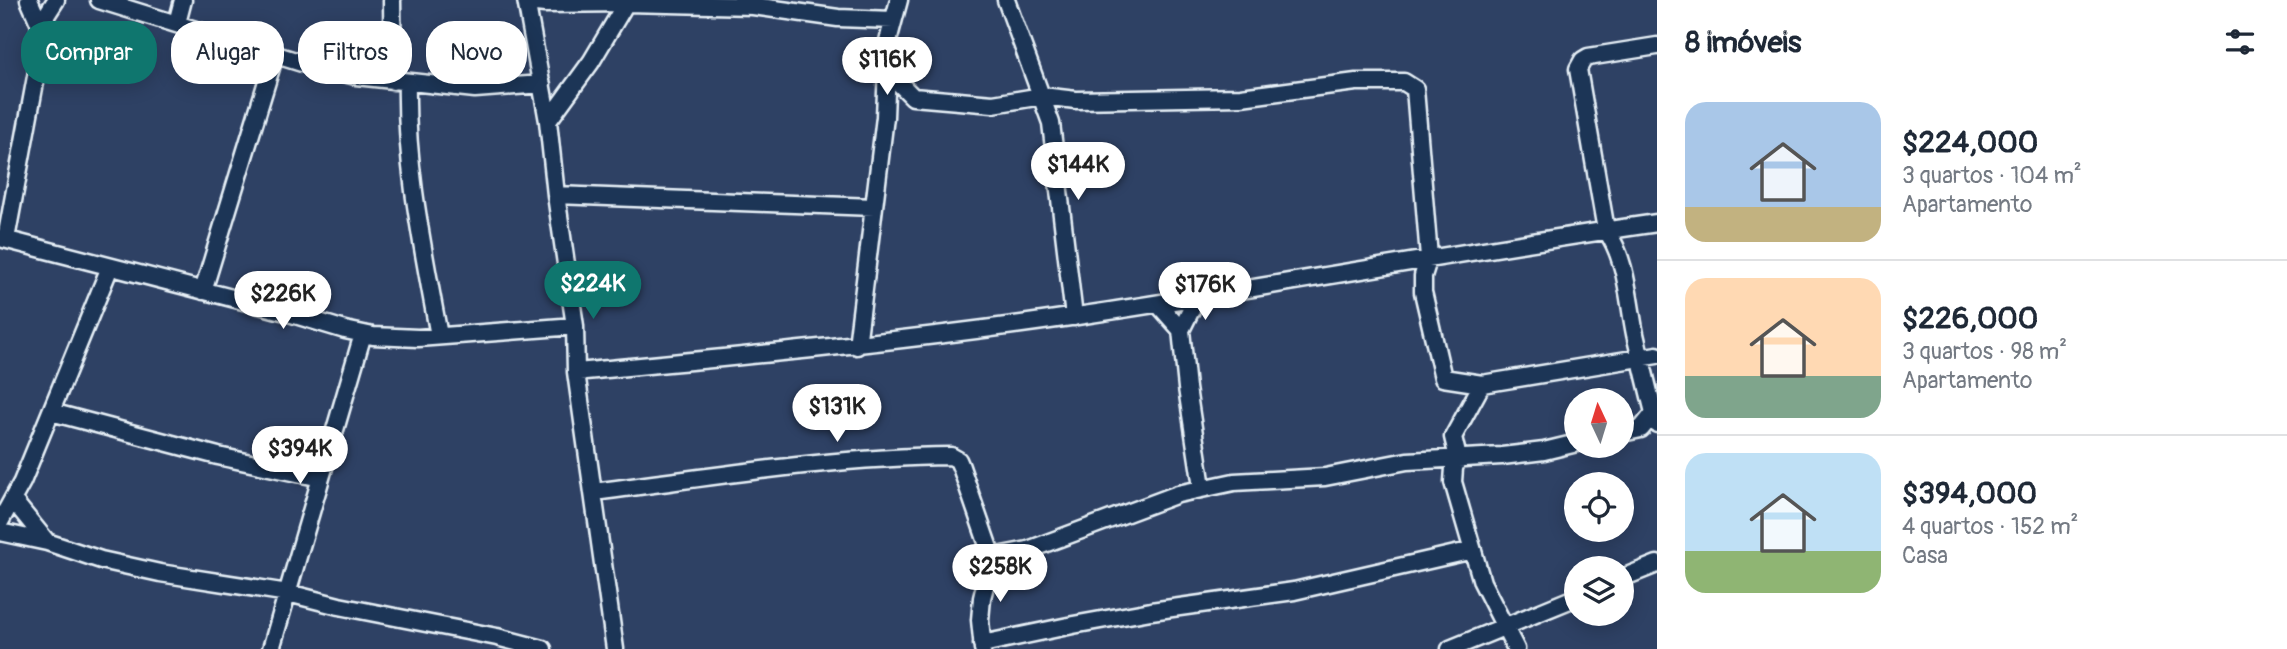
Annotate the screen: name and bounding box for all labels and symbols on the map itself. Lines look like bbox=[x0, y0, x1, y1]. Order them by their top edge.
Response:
pin: $116K bbox=[838, 38, 936, 97]
pin: $144K bbox=[1029, 142, 1127, 202]
pin: $224K bbox=[544, 262, 642, 321]
pin: $176K bbox=[1156, 262, 1254, 322]
pin: $226K bbox=[234, 272, 332, 331]
pin: $131K bbox=[788, 384, 886, 444]
north arrow bbox=[1564, 388, 1634, 458]
pin: $394K bbox=[251, 426, 349, 486]
pin: $258K bbox=[951, 544, 1049, 604]

